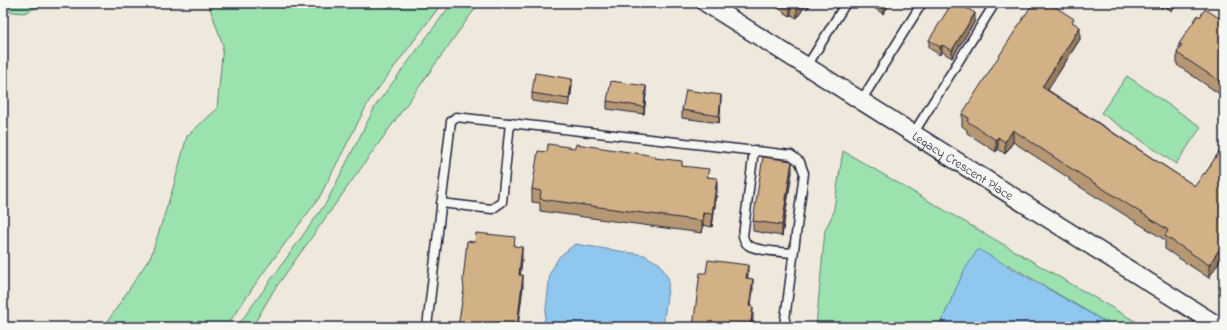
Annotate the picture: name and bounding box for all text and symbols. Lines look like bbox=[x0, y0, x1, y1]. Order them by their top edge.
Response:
street label: Legacy Crescent Place bbox=[908, 127, 1017, 206]

